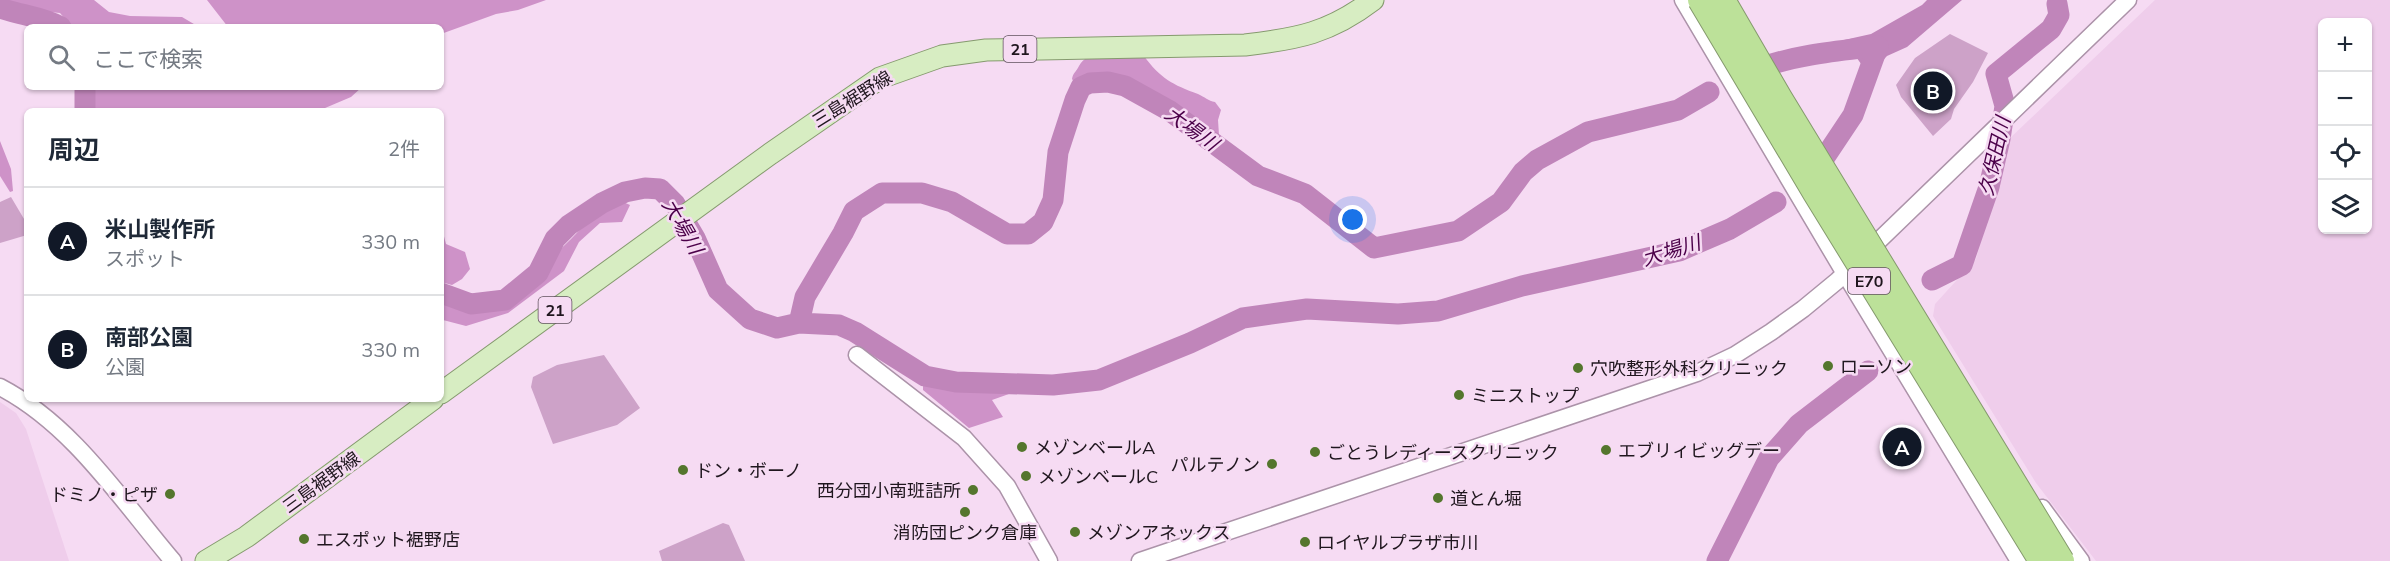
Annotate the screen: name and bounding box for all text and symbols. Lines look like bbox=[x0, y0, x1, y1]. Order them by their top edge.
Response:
map controls bbox=[2318, 18, 2372, 234]
button: + bbox=[2318, 18, 2372, 72]
search box bbox=[24, 24, 444, 90]
road number: 21 bbox=[1004, 36, 1036, 62]
icon: search bbox=[45, 41, 78, 74]
text: ここで検索 bbox=[93, 45, 203, 73]
street label: 三島裾野線 bbox=[808, 65, 896, 133]
pin: B bbox=[1914, 68, 1952, 113]
button: − bbox=[2318, 72, 2372, 126]
water label: 大場川 bbox=[1160, 100, 1225, 157]
water label: 久保田川 bbox=[1973, 112, 2016, 198]
button: locate bbox=[2318, 126, 2372, 180]
text: 周辺 bbox=[48, 133, 100, 166]
text: 2件 bbox=[388, 136, 420, 161]
button: layers bbox=[2318, 180, 2372, 234]
water label: 大場川 bbox=[657, 194, 710, 260]
your location bbox=[1338, 205, 1367, 234]
text: 米山製作所 bbox=[105, 215, 215, 243]
text: A bbox=[60, 229, 75, 254]
text: 330 m bbox=[361, 229, 420, 254]
water label: 大場川 bbox=[1639, 229, 1705, 271]
text: スポット bbox=[105, 246, 185, 271]
road number: E70 bbox=[1848, 268, 1890, 294]
road number: 21 bbox=[538, 297, 572, 323]
text: 南部公園 bbox=[105, 323, 193, 351]
text: B bbox=[61, 337, 74, 362]
text: 330 m bbox=[361, 337, 420, 362]
text: 公園 bbox=[105, 354, 145, 379]
place label: ローソン bbox=[1840, 355, 1912, 378]
place label: 穴吹整形外科クリニック bbox=[1590, 357, 1788, 380]
marker: ローソン bbox=[1821, 359, 1835, 373]
marker: 穴吹整形外科クリニック bbox=[1571, 361, 1585, 375]
place label: ミニストップ bbox=[1471, 384, 1579, 407]
marker: ミニストップ bbox=[1452, 388, 1466, 402]
pin: A bbox=[1882, 424, 1922, 470]
place label: メゾンベールA bbox=[1034, 436, 1155, 459]
place label: エブリィビッグデー bbox=[1618, 439, 1780, 462]
marker: メゾンベールA bbox=[1015, 440, 1029, 454]
place label: ごとうレディースクリニック bbox=[1327, 441, 1559, 464]
marker: エブリィビッグデー bbox=[1599, 443, 1613, 457]
marker: ごとうレディースクリニック bbox=[1308, 445, 1322, 459]
street label: 三島裾野線 bbox=[278, 446, 364, 518]
place label: パルテノン bbox=[1171, 453, 1260, 476]
marker: パルテノン bbox=[1265, 457, 1279, 471]
place label: ドン・ボーノ bbox=[695, 459, 802, 482]
marker: ドン・ボーノ bbox=[676, 463, 690, 477]
place label: メゾンベールC bbox=[1038, 465, 1158, 488]
marker: メゾンベールC bbox=[1019, 469, 1033, 483]
place label: 西分団小南班詰所 bbox=[817, 479, 961, 502]
place label: ドミノ・ピザ bbox=[50, 483, 158, 506]
marker: 西分団小南班詰所 bbox=[966, 483, 980, 497]
marker: ドミノ・ピザ bbox=[163, 487, 177, 501]
place label: 道とん堀 bbox=[1450, 487, 1522, 510]
marker: 道とん堀 bbox=[1431, 491, 1445, 505]
marker: 消防団ピンク倉庫 bbox=[958, 505, 972, 519]
place label: 消防団ピンク倉庫 bbox=[893, 521, 1037, 544]
place label: メゾンアネックス bbox=[1087, 521, 1230, 544]
marker: メゾンアネックス bbox=[1068, 525, 1082, 539]
place label: エスポット裾野店 bbox=[316, 528, 460, 551]
place label: ロイヤルプラザ市川 bbox=[1317, 531, 1478, 554]
marker: エスポット裾野店 bbox=[297, 532, 311, 546]
marker: ロイヤルプラザ市川 bbox=[1298, 535, 1312, 549]

